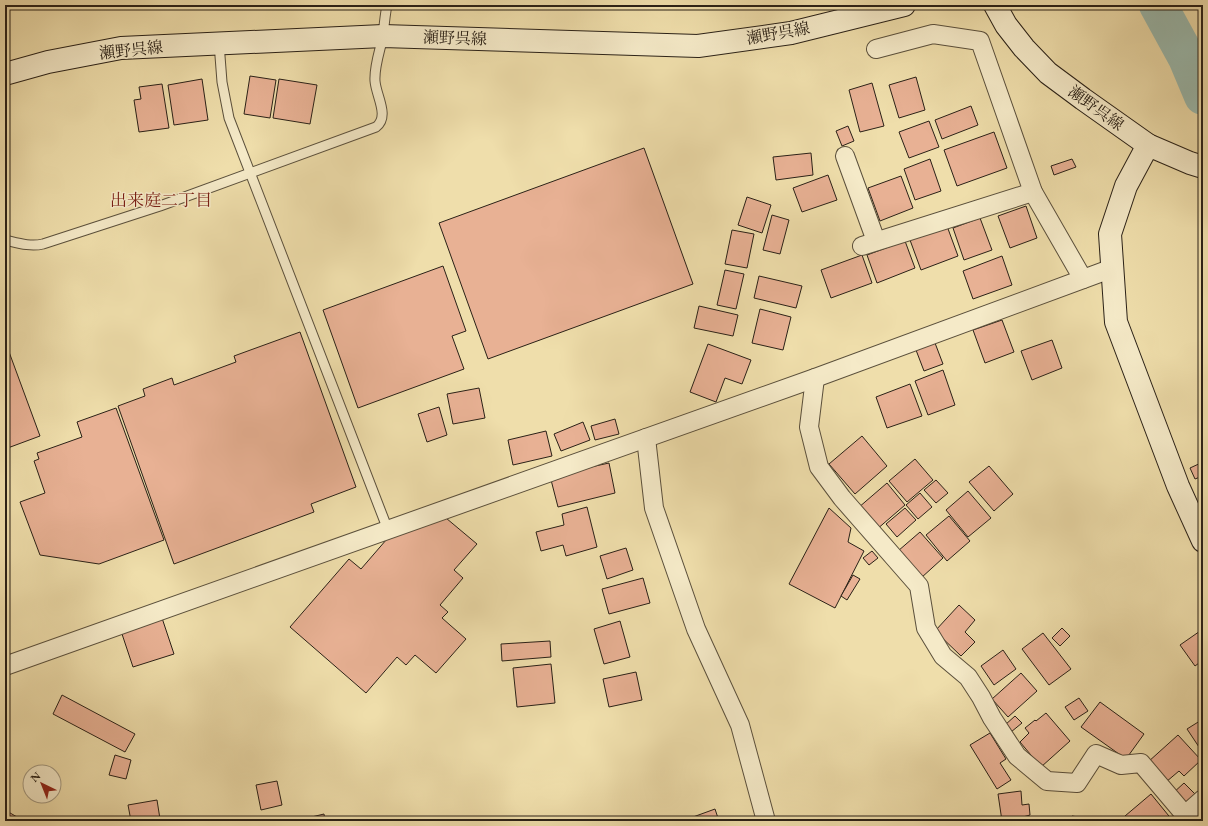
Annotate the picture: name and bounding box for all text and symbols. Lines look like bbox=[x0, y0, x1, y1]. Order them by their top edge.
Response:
street label: 瀬野呉線 bbox=[745, 17, 811, 49]
street label: 瀬野呉線 bbox=[423, 26, 487, 50]
street label: 瀬野呉線 bbox=[98, 36, 164, 64]
street label: 瀬野呉線 bbox=[1064, 81, 1128, 135]
district label: 出来庭二丁目 bbox=[110, 189, 212, 211]
north arrow bbox=[22, 764, 62, 804]
text: N bbox=[27, 768, 43, 785]

